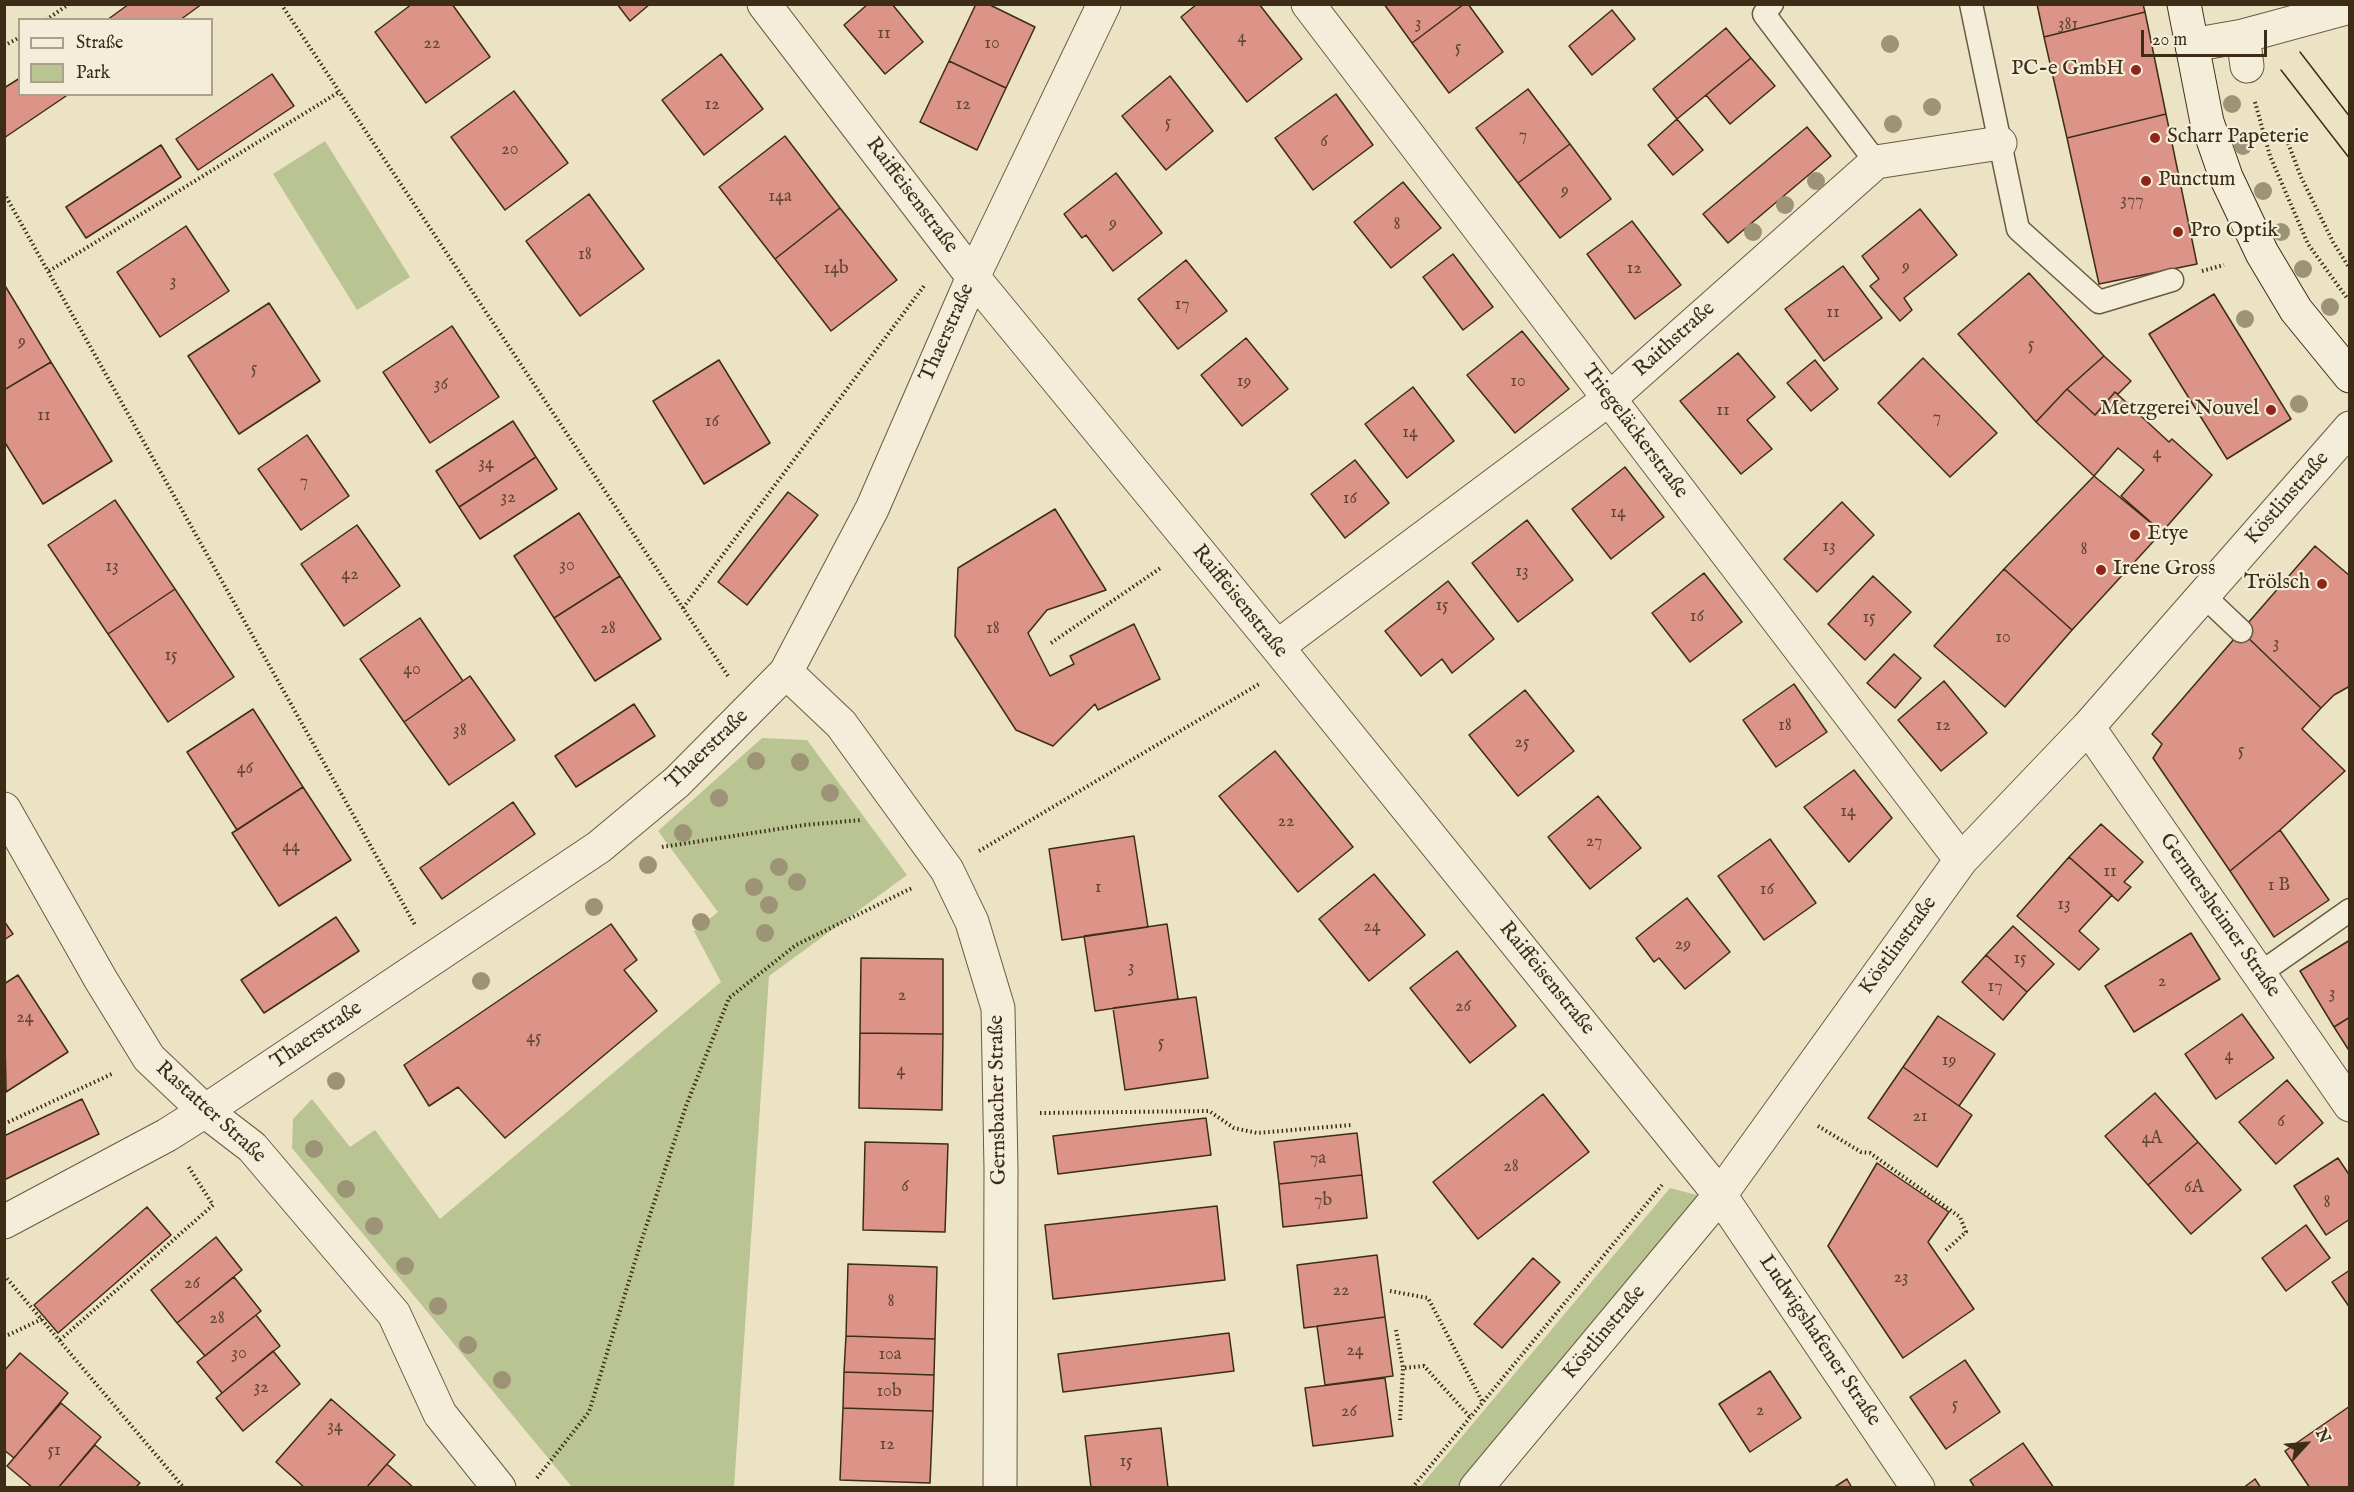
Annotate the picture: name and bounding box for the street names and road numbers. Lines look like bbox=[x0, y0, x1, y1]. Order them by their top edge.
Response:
street label: Raiffeisenstraße bbox=[859, 133, 963, 259]
street label: Thaerstraße bbox=[915, 280, 981, 386]
street label: Raithstraße bbox=[1629, 297, 1721, 383]
street label: Triegeläckerstraße bbox=[1575, 360, 1693, 504]
street label: Köstlinstraße bbox=[2241, 447, 2335, 551]
street label: Raiffeisenstraße bbox=[1186, 540, 1292, 664]
street label: Thaerstraße bbox=[662, 705, 754, 795]
street label: Germersheimer Straße bbox=[2153, 829, 2285, 1003]
street label: Köstlinstraße bbox=[1855, 892, 1943, 1000]
street label: Raiffeisenstraße bbox=[1493, 917, 1599, 1041]
street label: Thaerstraße bbox=[267, 996, 367, 1076]
street label: Gernsbacher Straße bbox=[985, 1015, 1013, 1185]
street label: Rastatter Straße bbox=[149, 1057, 271, 1169]
street label: Ludwigshafener Straße bbox=[1752, 1251, 1886, 1431]
street label: Köstlinstraße bbox=[1558, 1281, 1652, 1385]

